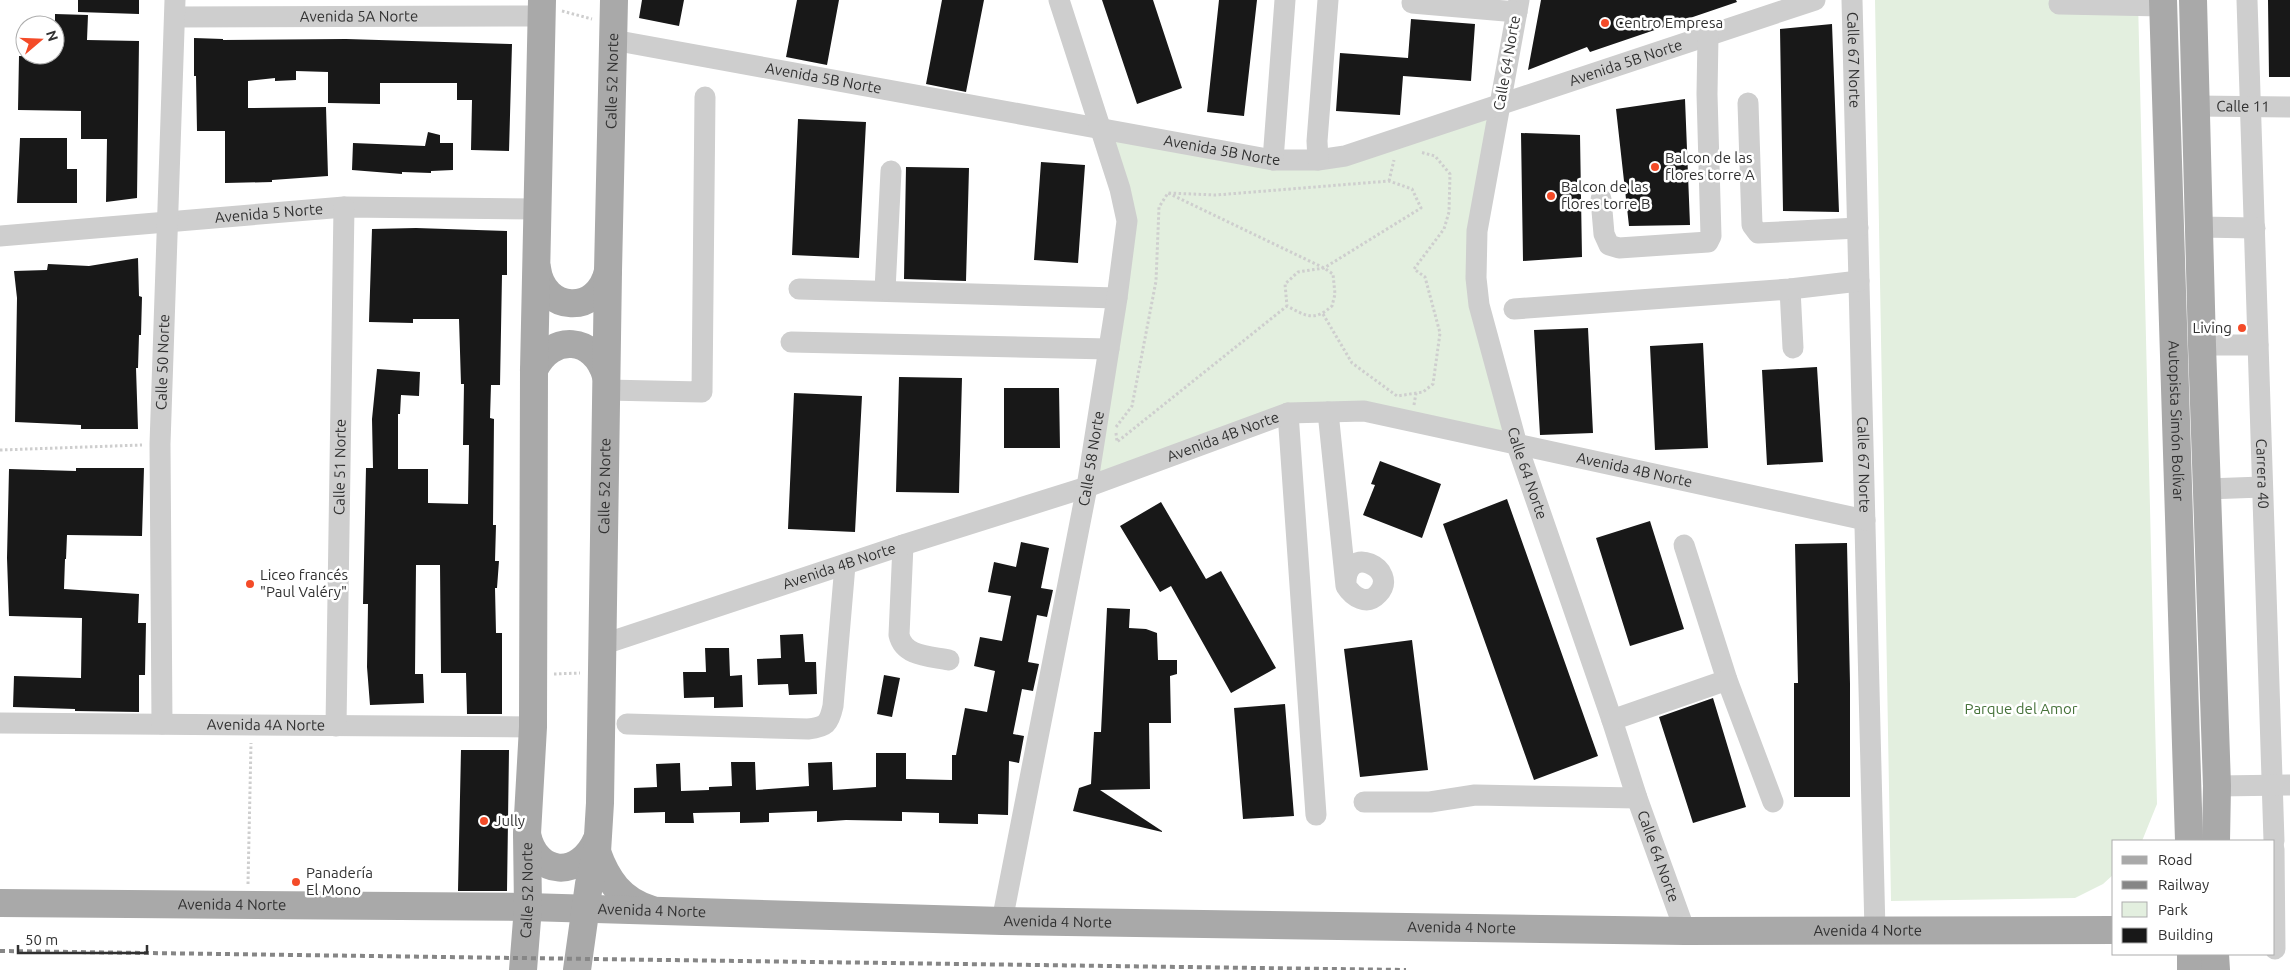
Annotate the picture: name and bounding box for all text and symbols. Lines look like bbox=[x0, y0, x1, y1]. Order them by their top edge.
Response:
street label: Avenida 5A Norte bbox=[300, 7, 418, 25]
street label: Calle 67 Norte bbox=[1844, 12, 1864, 108]
street label: Calle 64 Norte bbox=[1490, 14, 1523, 112]
place label: Centro Empresa bbox=[1615, 14, 1723, 31]
north arrow bbox=[15, 15, 65, 65]
marker: Centro Empresa bbox=[1599, 17, 1611, 29]
text: N bbox=[43, 28, 62, 43]
street label: Calle 52 Norte bbox=[602, 33, 621, 129]
street label: Avenida 5B Norte bbox=[1567, 36, 1684, 89]
street label: Avenida 5B Norte bbox=[764, 59, 883, 97]
street label: Calle 11 bbox=[2216, 97, 2270, 115]
street label: Avenida 5B Norte bbox=[1162, 131, 1280, 168]
place label: Balcon de las flores torre A bbox=[1665, 149, 1755, 183]
marker: Balcon de las flores torre A bbox=[1649, 161, 1661, 173]
place label: Balcon de las flores torre B bbox=[1561, 178, 1651, 212]
marker: Balcon de las flores torre B bbox=[1545, 190, 1557, 202]
street label: Avenida 5 Norte bbox=[214, 200, 324, 226]
street label: Calle 50 Norte bbox=[152, 314, 172, 410]
place label: Living bbox=[2193, 319, 2232, 336]
marker: Living bbox=[2236, 322, 2248, 334]
street label: Autopista Simón Bolívar bbox=[2166, 340, 2188, 502]
street label: Avenida 4B Norte bbox=[1165, 408, 1281, 465]
street label: Calle 58 Norte bbox=[1074, 410, 1107, 508]
street label: Calle 67 Norte bbox=[1854, 417, 1874, 513]
street label: Calle 51 Norte bbox=[330, 419, 349, 515]
street label: Calle 64 Norte bbox=[1505, 425, 1551, 521]
street label: Calle 52 Norte bbox=[595, 438, 613, 534]
street label: Carrera 40 bbox=[2253, 438, 2272, 509]
street label: Avenida 4B Norte bbox=[1575, 448, 1694, 490]
street label: Avenida 4B Norte bbox=[780, 539, 898, 592]
place label: Liceo francés "Paul Valéry" bbox=[260, 566, 348, 600]
marker: Liceo francés "Paul Valéry" bbox=[244, 578, 256, 590]
park label: Parque del Amor bbox=[1965, 700, 2078, 717]
street label: Avenida 4A Norte bbox=[207, 716, 325, 733]
street label: Calle 64 Norte bbox=[1634, 808, 1683, 904]
place label: Jully bbox=[494, 812, 525, 829]
marker: Jully bbox=[478, 815, 490, 827]
legend bbox=[2112, 840, 2275, 955]
street label: Calle 52 Norte bbox=[517, 842, 536, 939]
text: Road bbox=[2158, 851, 2193, 868]
place label: Panadería El Mono bbox=[306, 864, 373, 898]
marker: Panadería El Mono bbox=[290, 876, 302, 888]
text: Railway bbox=[2158, 876, 2209, 893]
street label: Avenida 4 Norte bbox=[178, 895, 286, 913]
street label: Avenida 4 Norte bbox=[597, 900, 706, 920]
text: Park bbox=[2158, 901, 2188, 918]
street label: Avenida 4 Norte bbox=[1003, 912, 1112, 931]
street label: Avenida 4 Norte bbox=[1407, 918, 1516, 937]
street label: Avenida 4 Norte bbox=[1813, 921, 1922, 939]
scale bar bbox=[18, 922, 146, 954]
text: Building bbox=[2158, 926, 2213, 943]
text: 50 m bbox=[25, 931, 58, 948]

